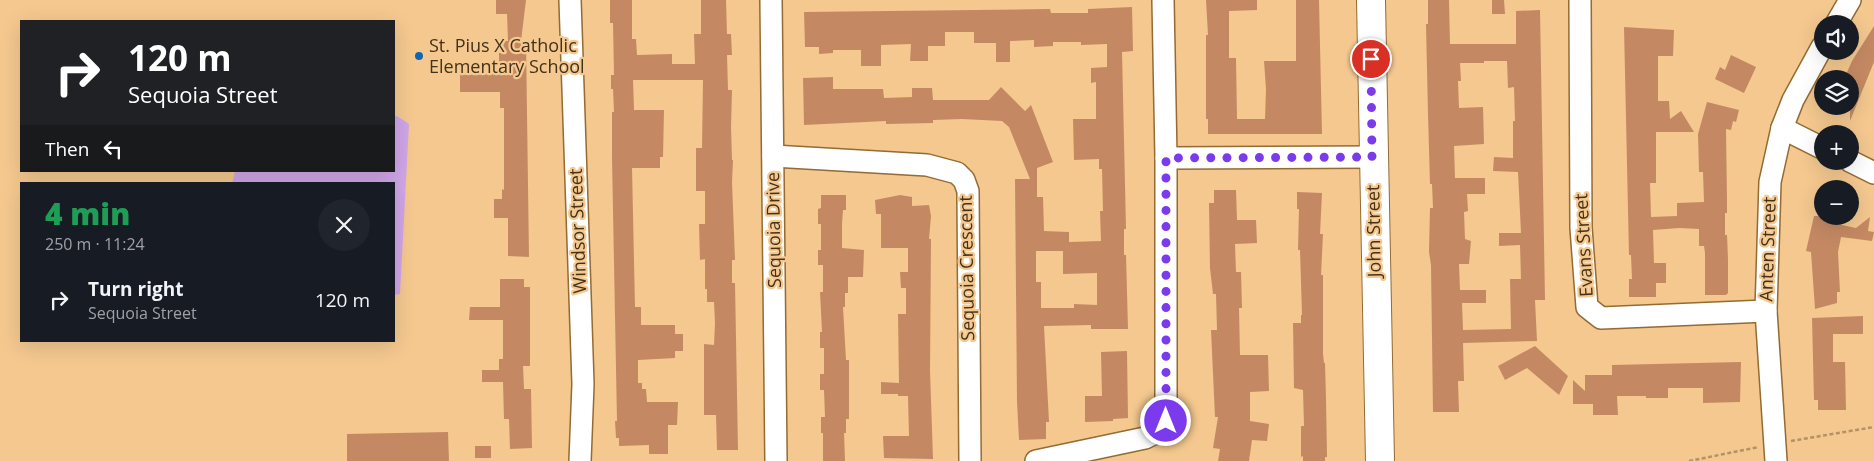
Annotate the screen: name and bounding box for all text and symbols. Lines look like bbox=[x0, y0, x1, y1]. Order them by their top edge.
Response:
map controls bbox=[1814, 15, 1859, 225]
button: sound bbox=[1814, 15, 1859, 60]
place label: St. Pius X Catholic Elementary School bbox=[429, 33, 585, 78]
text: 120 m bbox=[128, 34, 232, 81]
pin bbox=[1350, 38, 1392, 80]
icon: right bbox=[45, 40, 110, 105]
icon: arrive bbox=[1357, 45, 1385, 73]
marker: St. Pius X Catholic Elementary School bbox=[413, 50, 425, 62]
button: layers bbox=[1814, 70, 1859, 115]
text: Sequoia Street bbox=[128, 79, 278, 109]
button: + bbox=[1814, 125, 1859, 170]
icon: left bbox=[99, 135, 127, 163]
text: Then bbox=[45, 136, 89, 162]
street label: Windsor Street bbox=[563, 168, 591, 294]
street label: Sequoia Drive bbox=[760, 172, 786, 288]
button: − bbox=[1814, 180, 1859, 225]
street label: John Street bbox=[1360, 184, 1386, 280]
text: 4 min bbox=[45, 193, 130, 234]
street label: Evans Street bbox=[1568, 193, 1598, 297]
street label: Sequoia Crescent bbox=[953, 195, 979, 341]
street label: Anten Street bbox=[1753, 196, 1781, 302]
button: close bbox=[318, 199, 370, 251]
text: 250 m · 11:24 bbox=[45, 233, 145, 255]
text: Turn right bbox=[88, 276, 183, 302]
icon: right bbox=[45, 286, 73, 314]
text: 120 m bbox=[315, 287, 370, 313]
text: Sequoia Street bbox=[88, 302, 197, 324]
position arrow bbox=[1139, 394, 1191, 446]

